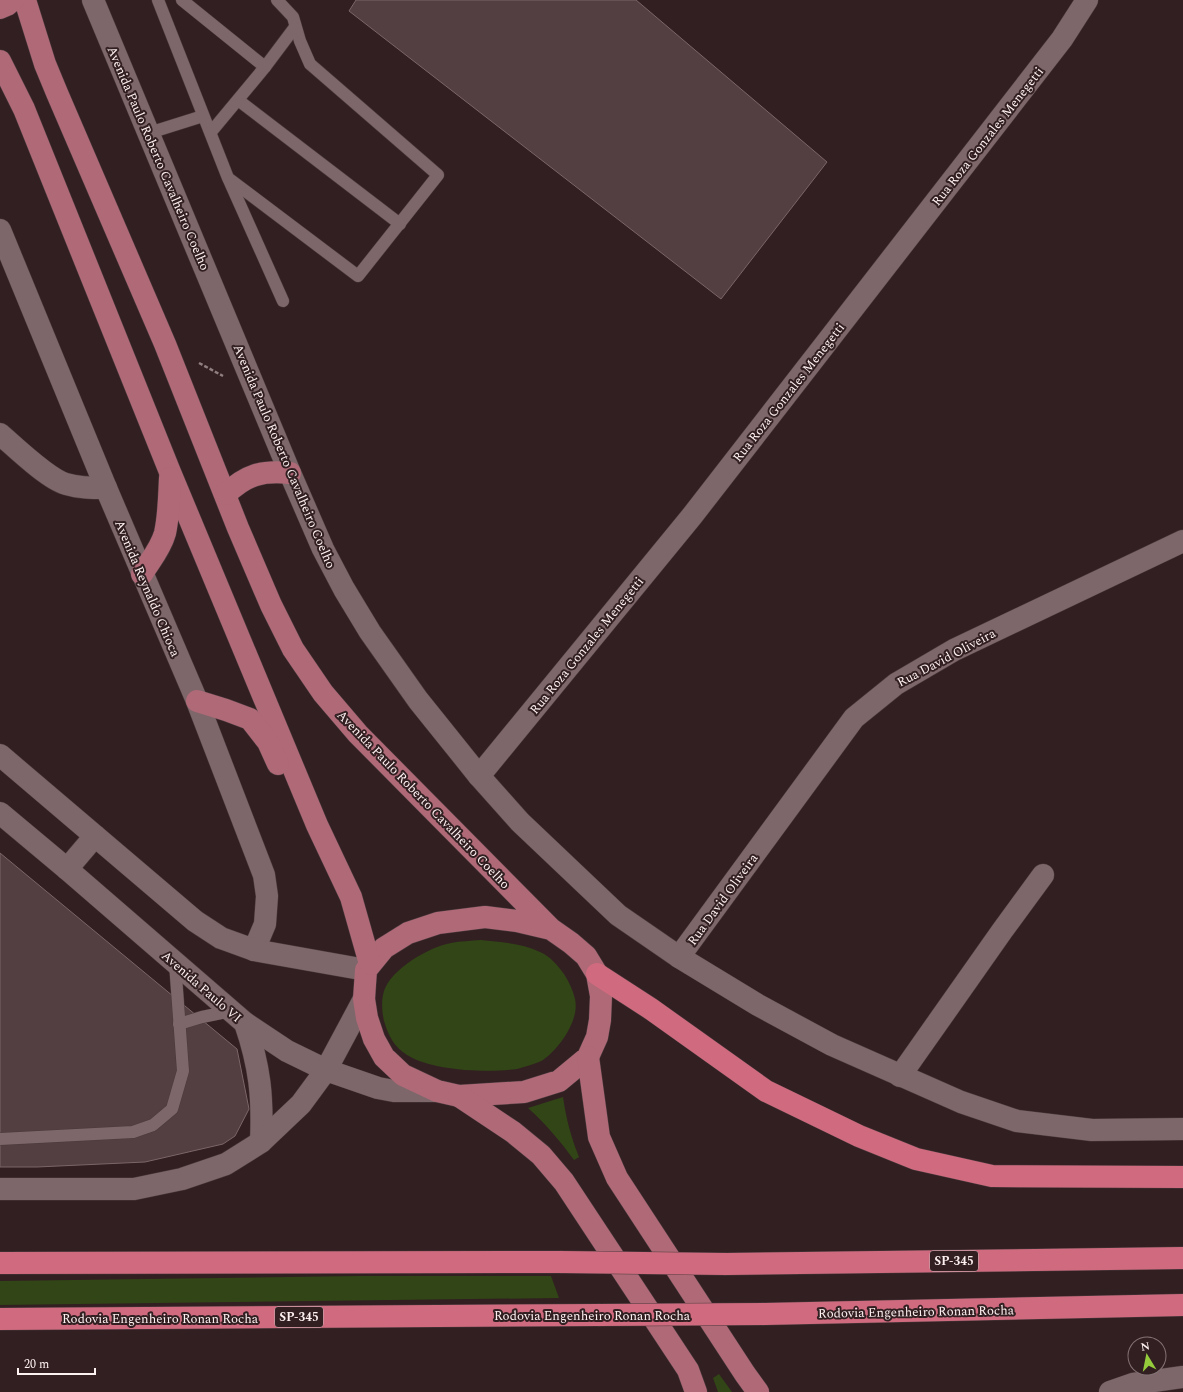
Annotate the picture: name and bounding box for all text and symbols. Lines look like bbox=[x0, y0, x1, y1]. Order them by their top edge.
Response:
street label: Avenida Paulo Roberto Cavalheiro Coelho bbox=[102, 43, 215, 274]
street label: Rua Roza Gonzales Menegetti bbox=[927, 63, 1049, 211]
street label: Rua Roza Gonzales Menegetti bbox=[728, 319, 850, 467]
street label: Avenida Paulo Roberto Cavalheiro Coelho bbox=[228, 341, 341, 572]
street label: Avenida Reynaldo Chioca bbox=[109, 517, 185, 661]
street label: Rua Roza Gonzales Menegetti bbox=[525, 572, 649, 719]
street label: Rua David Oliveira bbox=[893, 623, 1000, 692]
street label: Avenida Paulo Roberto Cavalheiro Coelho bbox=[332, 706, 515, 894]
street label: Rua David Oliveira bbox=[683, 849, 763, 950]
street label: Avenida Paulo VI bbox=[157, 946, 246, 1027]
road number: SP-345 bbox=[930, 1251, 978, 1271]
street label: Rodovia Engenheiro Ronan Rocha bbox=[818, 1300, 1015, 1324]
street label: Rodovia Engenheiro Ronan Rocha bbox=[494, 1306, 691, 1326]
road number: SP-345 bbox=[275, 1307, 323, 1327]
street label: Rodovia Engenheiro Ronan Rocha bbox=[62, 1309, 259, 1329]
north arrow bbox=[1127, 1336, 1167, 1376]
text: N bbox=[1139, 1337, 1151, 1356]
scale bar bbox=[18, 1350, 95, 1376]
text: 20 m bbox=[24, 1355, 49, 1374]

